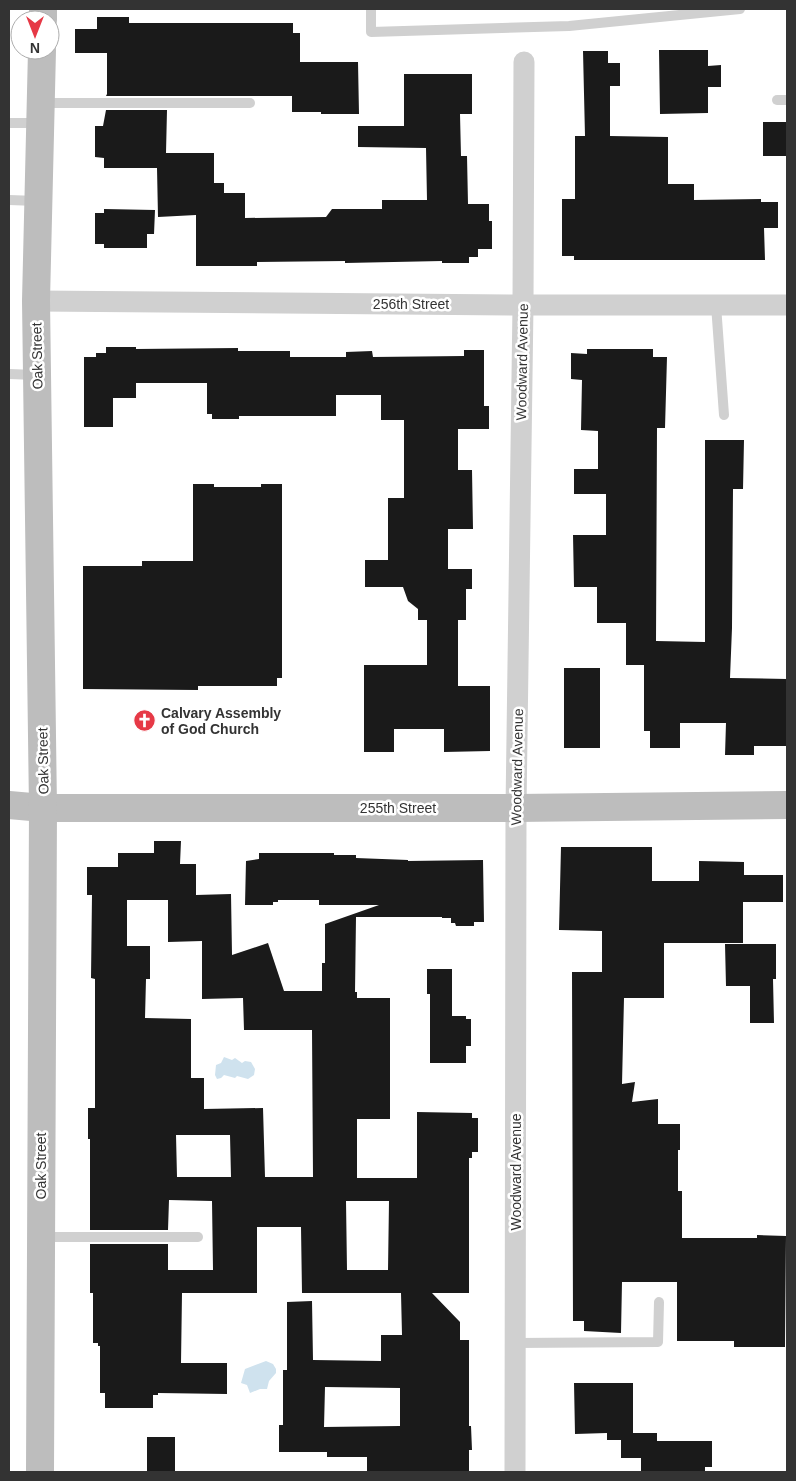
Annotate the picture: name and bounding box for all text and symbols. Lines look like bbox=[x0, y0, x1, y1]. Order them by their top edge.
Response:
north arrow bbox=[10, 10, 60, 60]
text: N bbox=[30, 40, 40, 56]
street label: 256th Street bbox=[373, 296, 449, 312]
street label: Woodward Avenue bbox=[513, 303, 531, 421]
street label: Oak Street bbox=[28, 322, 46, 390]
place label: Calvary Assembly of God Church bbox=[161, 705, 281, 737]
street label: Woodward Avenue bbox=[508, 708, 526, 826]
church icon: Calvary Assembly of God Church bbox=[133, 709, 157, 733]
street label: Oak Street bbox=[34, 727, 52, 795]
street label: 255th Street bbox=[360, 800, 436, 816]
street label: Woodward Avenue bbox=[508, 1113, 524, 1231]
street label: Oak Street bbox=[33, 1132, 49, 1199]

